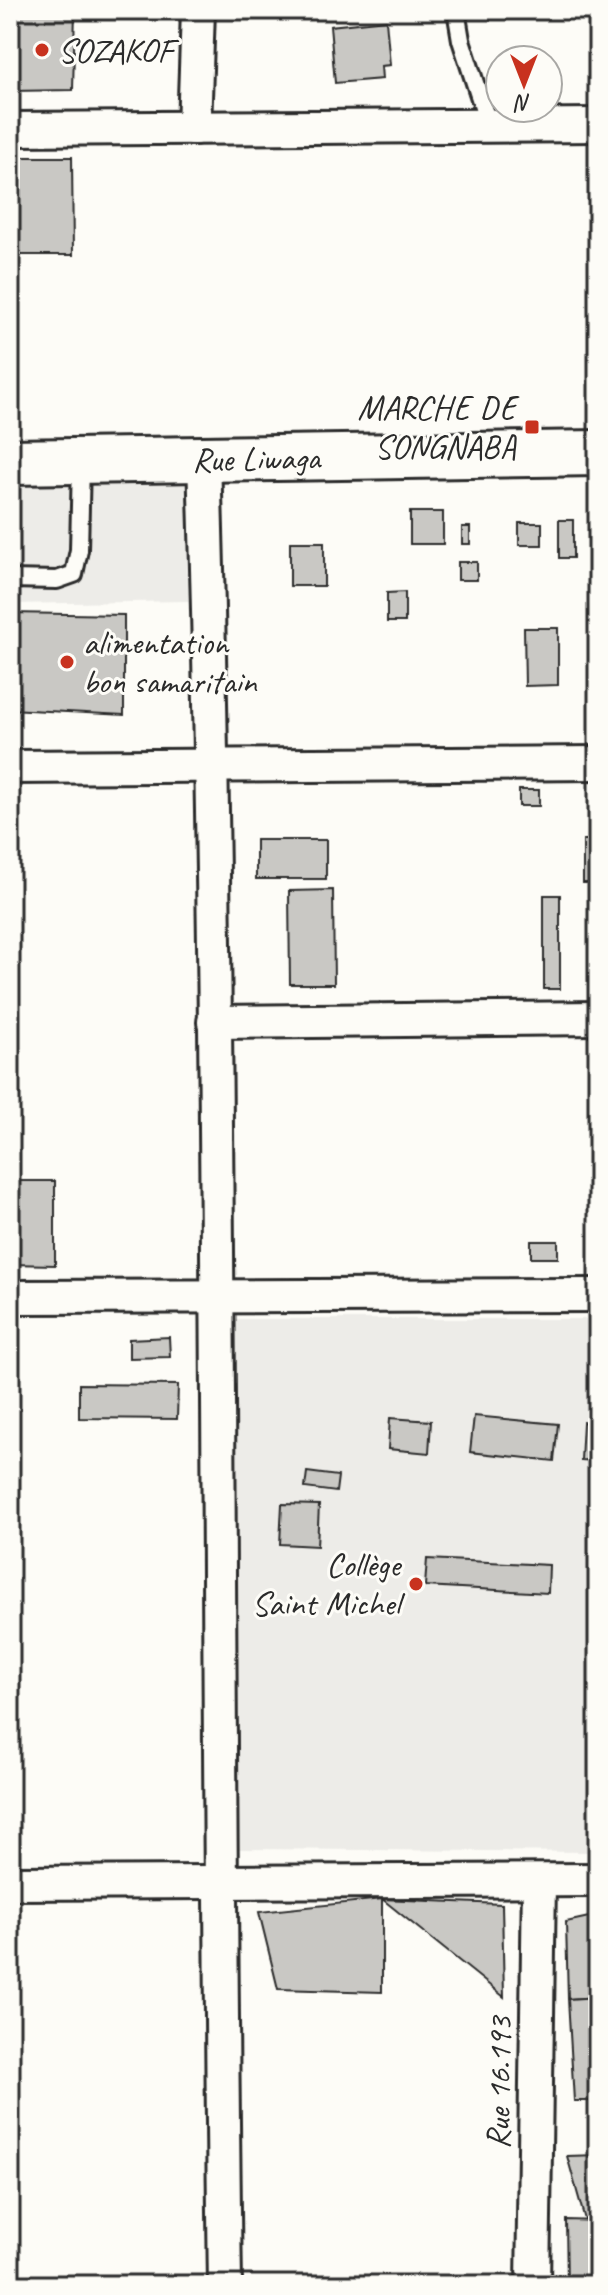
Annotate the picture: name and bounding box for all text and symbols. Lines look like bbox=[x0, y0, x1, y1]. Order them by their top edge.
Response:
place label: SOZAKOF bbox=[58, 29, 180, 72]
marker: SOZAKOF bbox=[33, 41, 51, 59]
north arrow bbox=[484, 44, 564, 124]
text: N bbox=[514, 89, 531, 117]
place label: MARCHE DE SONGNABA bbox=[358, 386, 520, 468]
marker: MARCHE DE SONGNABA bbox=[523, 418, 541, 436]
street label: Rue Liwaga bbox=[192, 436, 323, 481]
place label: alimentation bon samaritain bbox=[83, 621, 258, 703]
marker: alimentation bon samaritain bbox=[58, 653, 76, 671]
place label: Collège Saint Michel bbox=[252, 1543, 406, 1625]
marker: Collège Saint Michel bbox=[407, 1575, 425, 1593]
street label: Rue 16.193 bbox=[476, 2014, 521, 2150]

